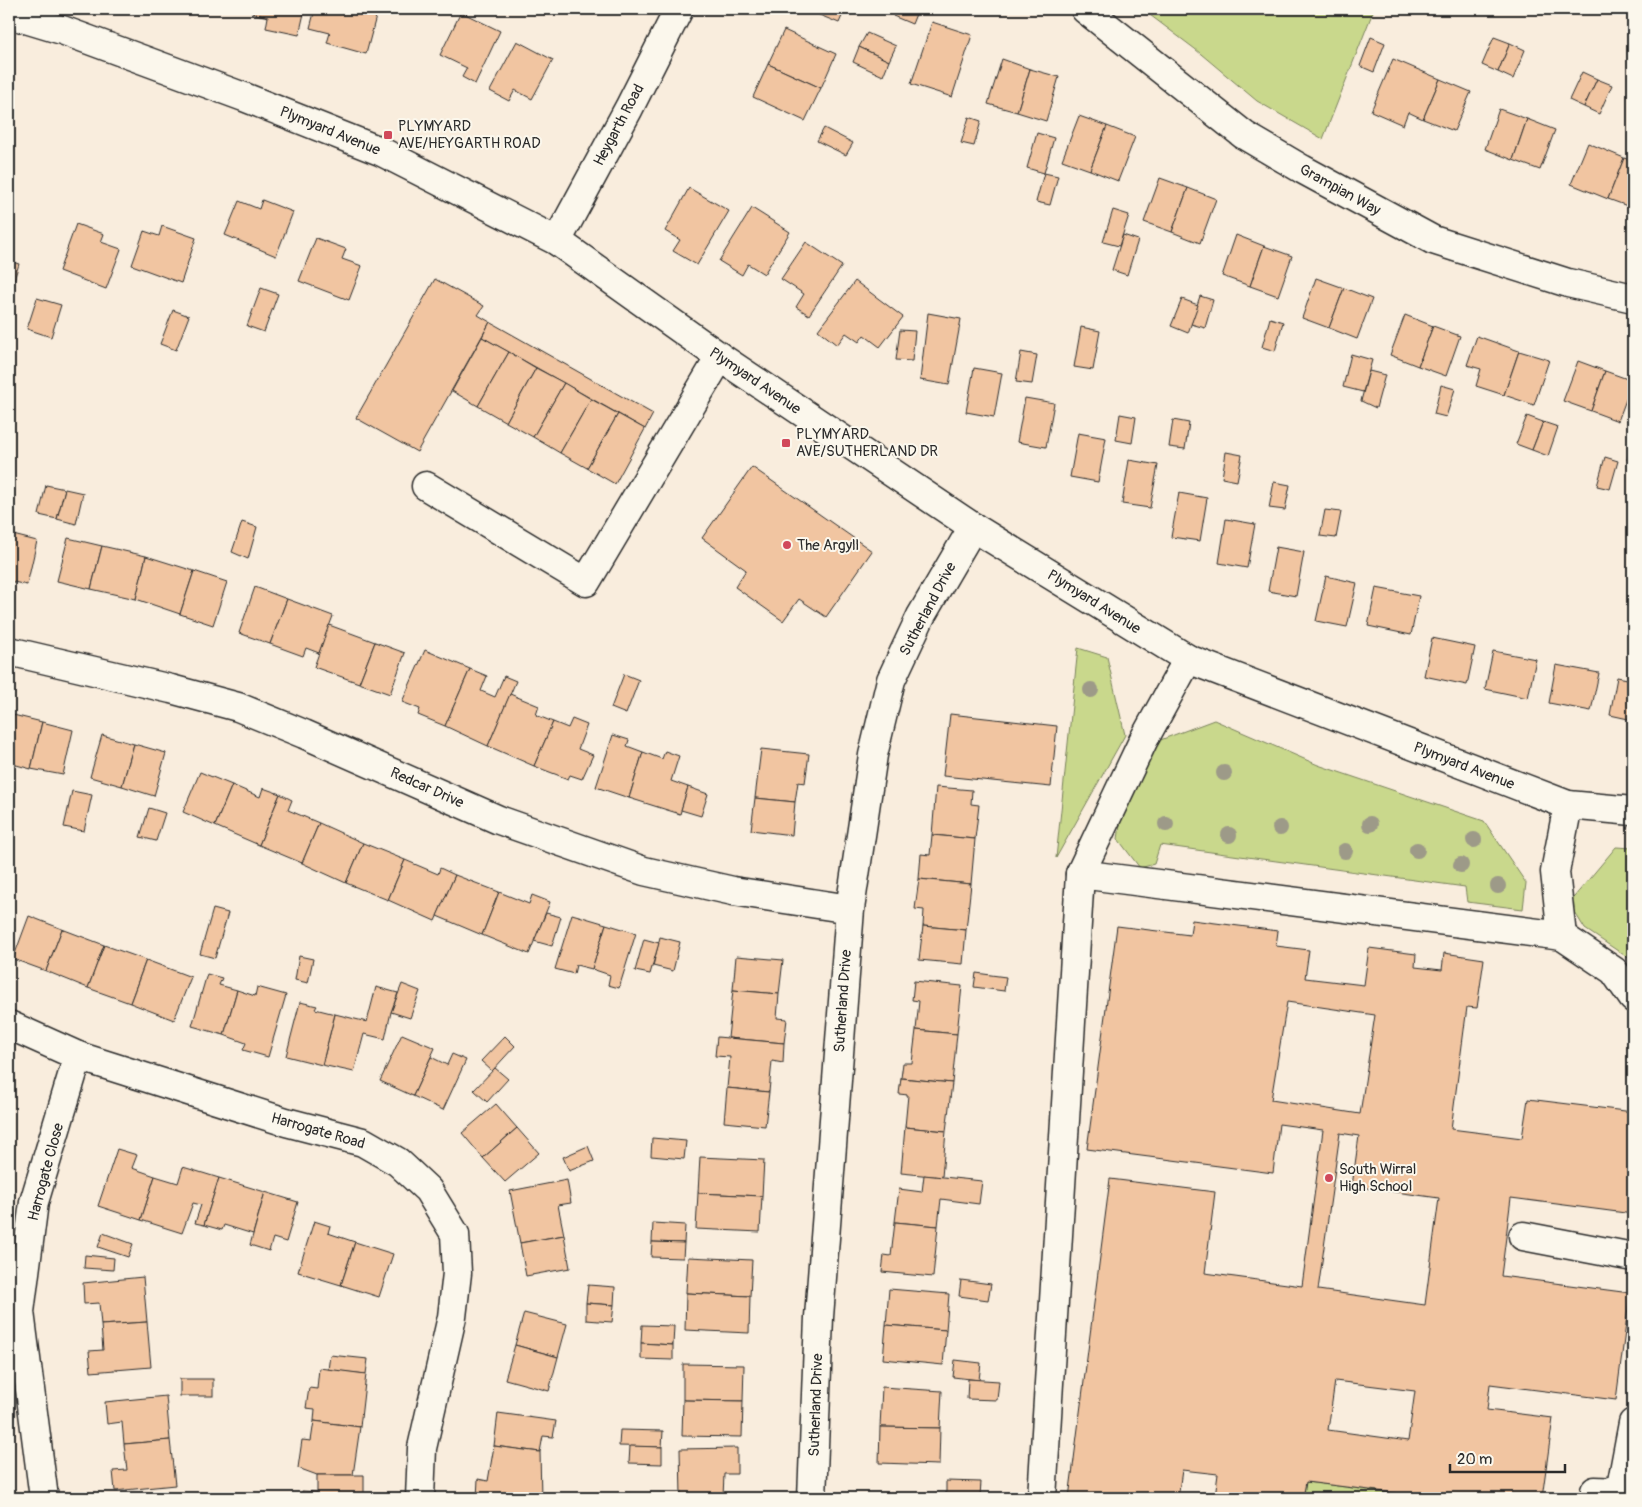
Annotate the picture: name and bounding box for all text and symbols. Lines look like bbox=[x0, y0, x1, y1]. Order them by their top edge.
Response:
street label: Heygarth Road bbox=[589, 81, 649, 169]
street label: Plymyard Avenue bbox=[277, 102, 384, 160]
place label: PLYMYARD AVE/HEYGARTH ROAD bbox=[398, 117, 541, 153]
marker: PLYMYARD AVE/HEYGARTH ROAD bbox=[382, 129, 394, 141]
street label: Grampian Way bbox=[1296, 160, 1384, 220]
street label: Plymyard Avenue bbox=[705, 343, 805, 419]
place label: PLYMYARD AVE/SUTHERLAND DR bbox=[796, 425, 938, 461]
marker: PLYMYARD AVE/SUTHERLAND DR bbox=[780, 437, 792, 449]
place label: The Argyll bbox=[797, 536, 859, 555]
marker: The Argyll bbox=[781, 539, 793, 551]
street label: Sutherland Drive bbox=[895, 558, 961, 659]
street label: Plymyard Avenue bbox=[1044, 566, 1145, 639]
street label: Plymyard Avenue bbox=[1411, 738, 1518, 794]
street label: Redcar Drive bbox=[387, 763, 467, 813]
street label: Sutherland Drive bbox=[830, 948, 856, 1053]
street label: Harrogate Road bbox=[269, 1109, 367, 1153]
street label: Harrogate Close bbox=[24, 1120, 68, 1223]
place label: South Wirral High School bbox=[1339, 1160, 1416, 1196]
marker: South Wirral High School bbox=[1323, 1172, 1335, 1184]
street label: Sutherland Drive bbox=[805, 1352, 827, 1457]
scale bar bbox=[1450, 1442, 1564, 1474]
text: 20 m bbox=[1457, 1450, 1492, 1469]

